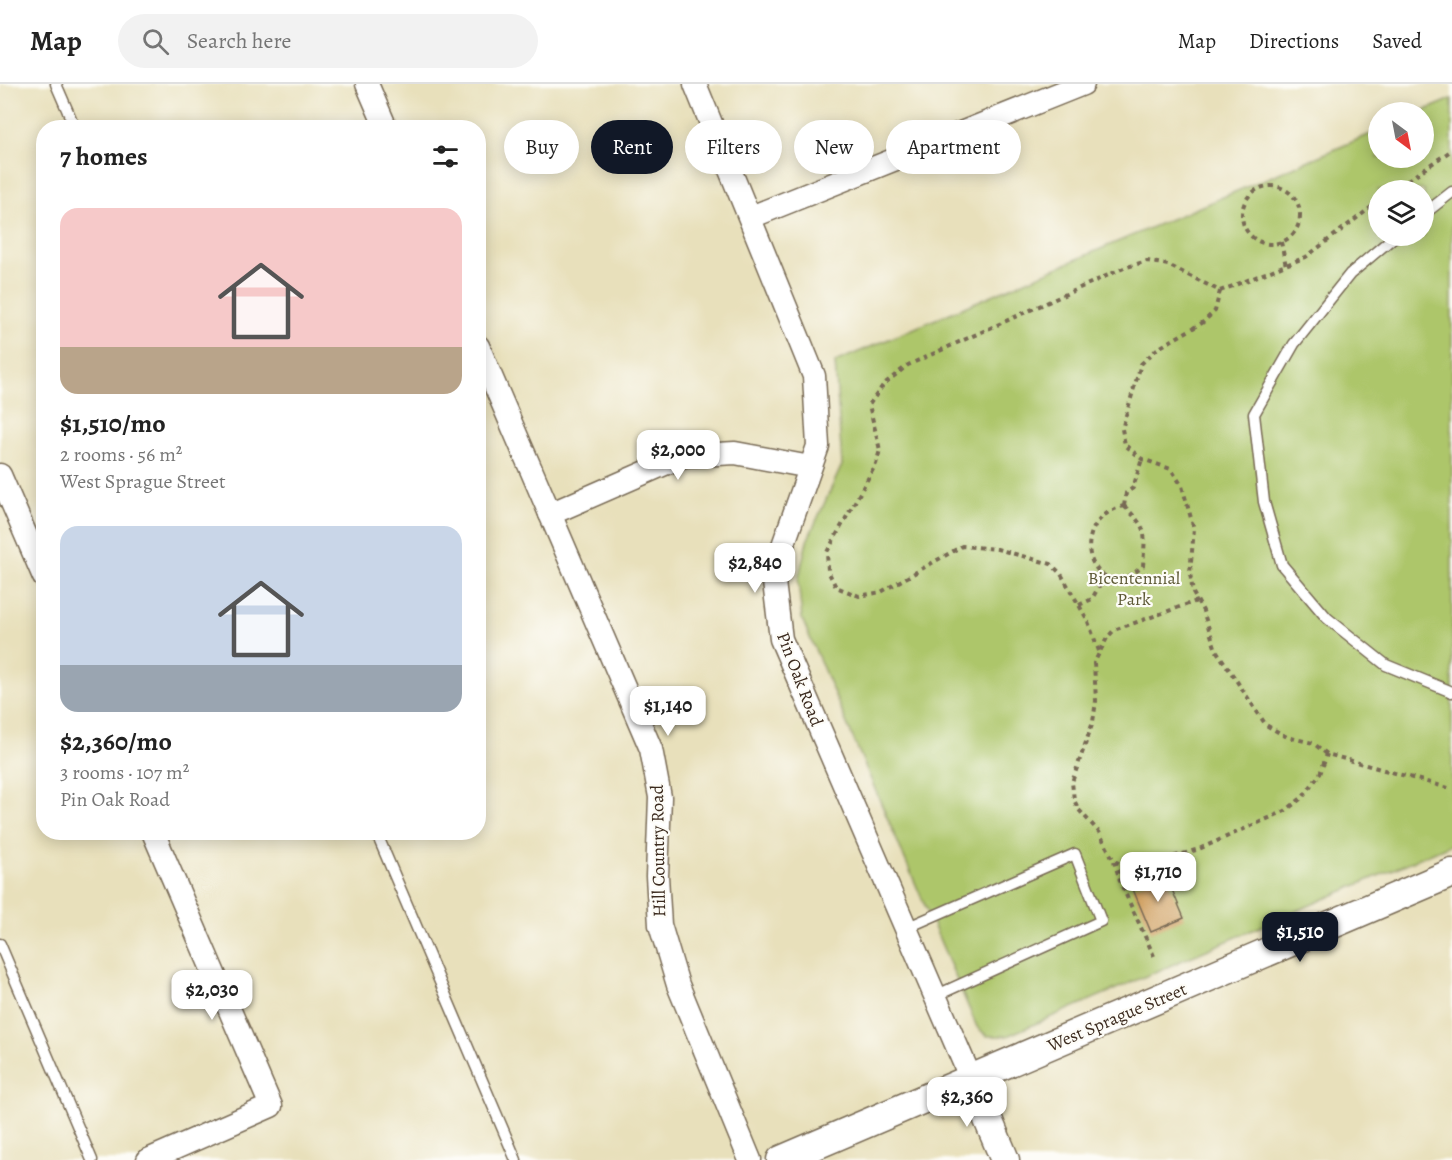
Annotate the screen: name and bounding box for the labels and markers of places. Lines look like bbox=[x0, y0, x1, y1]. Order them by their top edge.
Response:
pin: $2,000 bbox=[629, 430, 727, 481]
pin: $2,840 bbox=[706, 543, 804, 594]
pin: $1,140 bbox=[619, 686, 717, 737]
pin: $1,710 bbox=[1109, 852, 1207, 903]
pin: $1,510 bbox=[1251, 912, 1349, 963]
pin: $2,030 bbox=[163, 970, 261, 1021]
pin: $2,360 bbox=[918, 1077, 1016, 1128]

